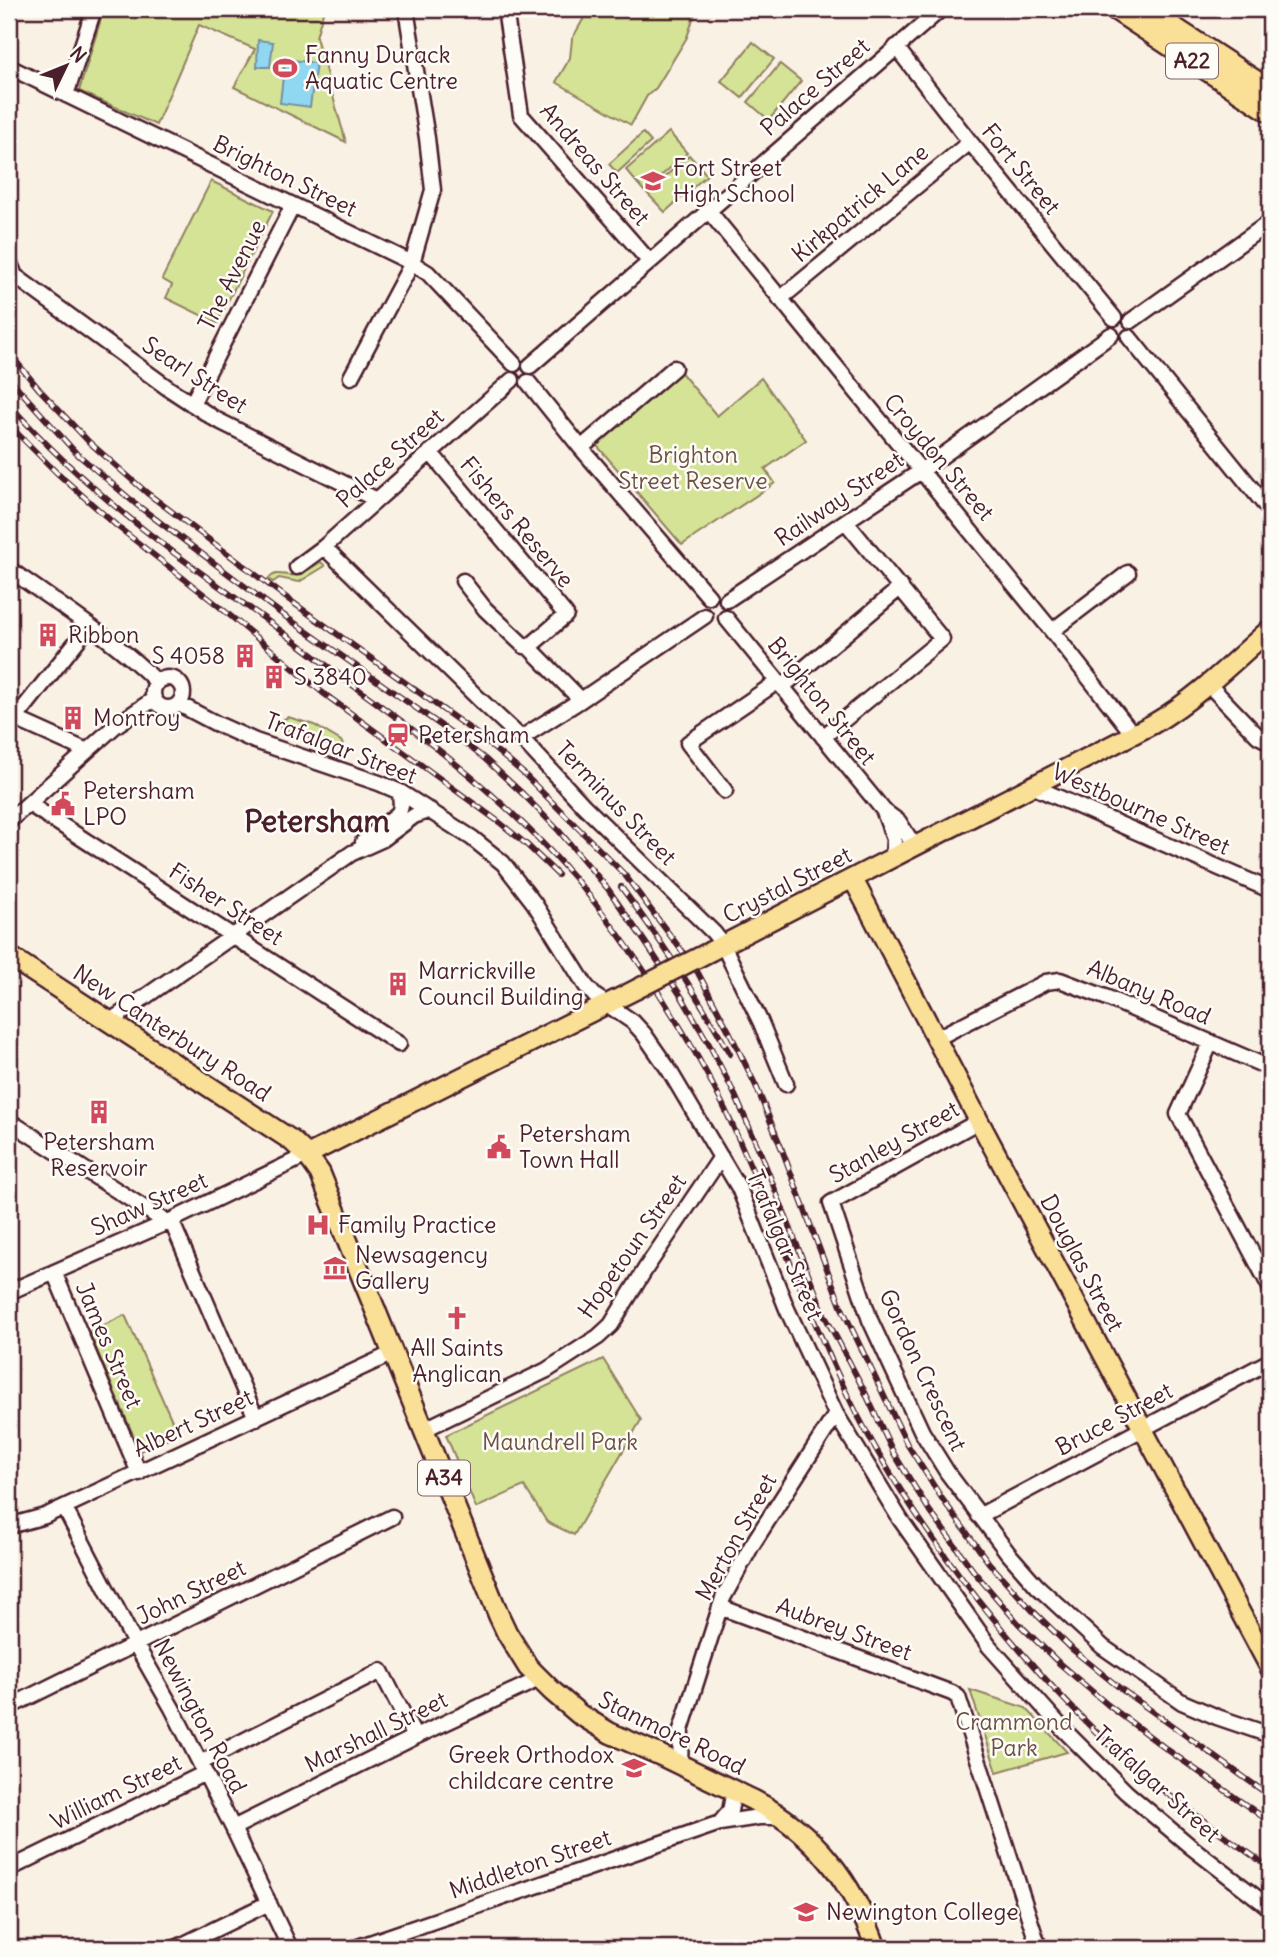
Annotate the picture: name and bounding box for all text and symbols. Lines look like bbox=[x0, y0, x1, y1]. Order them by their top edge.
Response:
street label: Palace Street bbox=[754, 31, 875, 142]
north arrow bbox=[32, 32, 102, 102]
place label: Fanny Durack Aquatic Centre bbox=[305, 40, 458, 95]
text: N bbox=[65, 41, 92, 67]
road number: A22 bbox=[1166, 43, 1218, 78]
sports icon: Fanny Durack Aquatic Centre bbox=[271, 54, 299, 82]
street label: Andreas Street bbox=[534, 96, 657, 231]
street label: Fort Street bbox=[976, 117, 1067, 220]
street label: Brighton Street bbox=[209, 128, 362, 223]
street label: Kirkpatrick Lane bbox=[786, 137, 934, 268]
place label: Fort Street High School bbox=[673, 153, 795, 208]
school or university icon: Fort Street High School bbox=[639, 167, 667, 195]
street label: The Avenue bbox=[191, 215, 272, 335]
street label: Searl Street bbox=[137, 330, 254, 419]
street label: Croydon Street bbox=[878, 387, 1001, 526]
street label: Palace Street bbox=[330, 401, 450, 514]
park label: Brighton Street Reserve bbox=[618, 440, 768, 495]
street label: Railway Street bbox=[769, 445, 909, 552]
street label: Fishers Reserve bbox=[454, 450, 581, 593]
place label: Ribbon bbox=[68, 620, 139, 649]
building icon: Ribbon bbox=[34, 621, 62, 649]
street label: Brighton Street bbox=[762, 631, 883, 771]
place label: S 4058 bbox=[152, 641, 225, 670]
building icon: S 4058 bbox=[231, 642, 259, 670]
place label: S 3840 bbox=[294, 662, 367, 691]
building icon: S 3840 bbox=[260, 663, 288, 691]
place label: Montroy bbox=[93, 703, 180, 732]
building icon: Montroy bbox=[59, 704, 87, 732]
street label: Trafalgar Street bbox=[261, 705, 421, 790]
place label: Petersham bbox=[418, 720, 530, 749]
station icon: Petersham bbox=[384, 721, 412, 749]
street label: Terminus Street bbox=[550, 734, 683, 871]
street label: Westbourne Street bbox=[1048, 756, 1235, 861]
place label: Petersham LPO bbox=[83, 776, 195, 831]
public building icon: Petersham LPO bbox=[49, 790, 77, 818]
district label: Petersham bbox=[244, 802, 390, 840]
street label: Crystal Street bbox=[717, 840, 856, 929]
street label: Fisher Street bbox=[164, 856, 289, 951]
street label: Albany Road bbox=[1083, 953, 1215, 1031]
place label: Marrickville Council Building bbox=[418, 956, 584, 1011]
street label: New Canterbury Road bbox=[68, 958, 277, 1107]
building icon: Marrickville Council Building bbox=[384, 970, 412, 998]
street label: Stanley Street bbox=[824, 1094, 964, 1189]
building icon: Petersham Reservoir bbox=[85, 1098, 113, 1126]
place label: Petersham Town Hall bbox=[519, 1119, 631, 1174]
place label: Petersham Reservoir bbox=[43, 1127, 155, 1182]
public building icon: Petersham Town Hall bbox=[485, 1133, 513, 1161]
street label: Shaw Street bbox=[86, 1165, 212, 1242]
street label: Trafalgar Street bbox=[741, 1165, 830, 1325]
street label: Hopetoun Street bbox=[571, 1168, 692, 1323]
street label: Douglas Street bbox=[1034, 1189, 1131, 1336]
place label: Family Practice bbox=[338, 1210, 496, 1239]
hospital icon: Family Practice bbox=[304, 1211, 332, 1239]
place label: Newsagency Gallery bbox=[355, 1240, 488, 1295]
museum icon: Newsagency Gallery bbox=[321, 1254, 349, 1282]
street label: James Street bbox=[70, 1277, 149, 1413]
street label: Gordon Crescent bbox=[873, 1284, 974, 1455]
church icon: All Saints Anglican bbox=[443, 1304, 471, 1332]
place label: All Saints Anglican bbox=[411, 1333, 503, 1388]
street label: Bruce Street bbox=[1050, 1376, 1177, 1461]
street label: Albert Street bbox=[128, 1382, 258, 1463]
park label: Maundrell Park bbox=[482, 1427, 638, 1456]
road number: A34 bbox=[418, 1460, 470, 1496]
street label: Merton Street bbox=[689, 1468, 783, 1606]
street label: John Street bbox=[131, 1553, 250, 1630]
street label: Aubrey Street bbox=[773, 1591, 916, 1667]
street label: Newington Road bbox=[148, 1634, 253, 1798]
street label: Marshall Street bbox=[300, 1684, 452, 1779]
street label: Stanmore Road bbox=[594, 1684, 751, 1781]
park label: Crammond Park bbox=[955, 1707, 1073, 1762]
street label: Trafalgar Street bbox=[1088, 1719, 1227, 1848]
place label: Greek Orthodox childcare centre bbox=[448, 1740, 614, 1795]
street label: William Street bbox=[46, 1747, 186, 1836]
school or university icon: Greek Orthodox childcare centre bbox=[620, 1754, 648, 1782]
street label: Middleton Street bbox=[445, 1822, 615, 1905]
place label: Newington College bbox=[826, 1897, 1019, 1926]
school or university icon: Newington College bbox=[792, 1898, 820, 1926]

